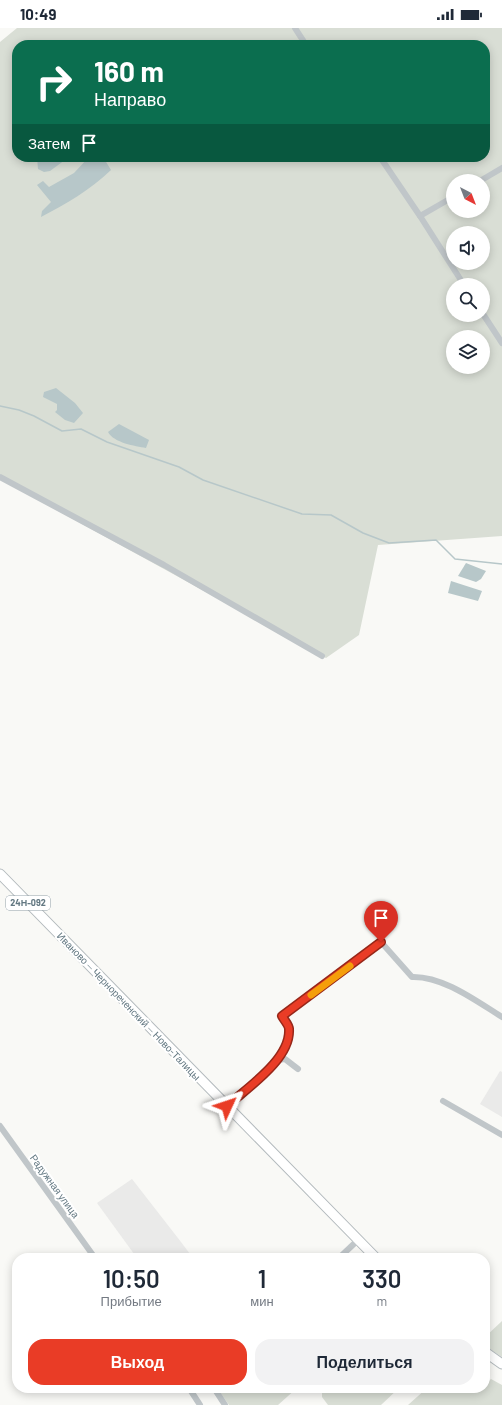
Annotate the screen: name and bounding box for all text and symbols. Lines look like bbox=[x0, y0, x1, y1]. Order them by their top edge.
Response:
text: 10:49 bbox=[20, 5, 56, 23]
text: 160 m bbox=[94, 54, 164, 88]
icon: right bbox=[28, 56, 80, 108]
text: Направо bbox=[94, 88, 166, 110]
icon: arrive bbox=[78, 132, 100, 154]
text: Затем bbox=[28, 134, 70, 152]
north arrow bbox=[446, 174, 490, 218]
map controls bbox=[446, 174, 490, 374]
button: sound bbox=[446, 226, 490, 270]
button: search bbox=[446, 278, 490, 322]
button: layers bbox=[446, 330, 490, 374]
road number: 24Н-092 bbox=[6, 896, 50, 910]
pin bbox=[364, 901, 398, 942]
icon: arrive bbox=[370, 907, 392, 929]
street label: Иваново — Чернореченский — Ново-Талицы bbox=[55, 930, 203, 1082]
position arrow bbox=[206, 1085, 248, 1127]
street label: Радужная улица bbox=[28, 1152, 82, 1220]
text: 10:50 bbox=[103, 1264, 160, 1293]
text: 1 bbox=[258, 1264, 266, 1293]
text: 330 bbox=[362, 1264, 401, 1293]
text: Прибытие bbox=[101, 1293, 162, 1309]
text: мин bbox=[250, 1293, 274, 1309]
text: m bbox=[376, 1293, 387, 1309]
button: Выход bbox=[28, 1339, 247, 1385]
button: Поделиться bbox=[255, 1339, 474, 1385]

